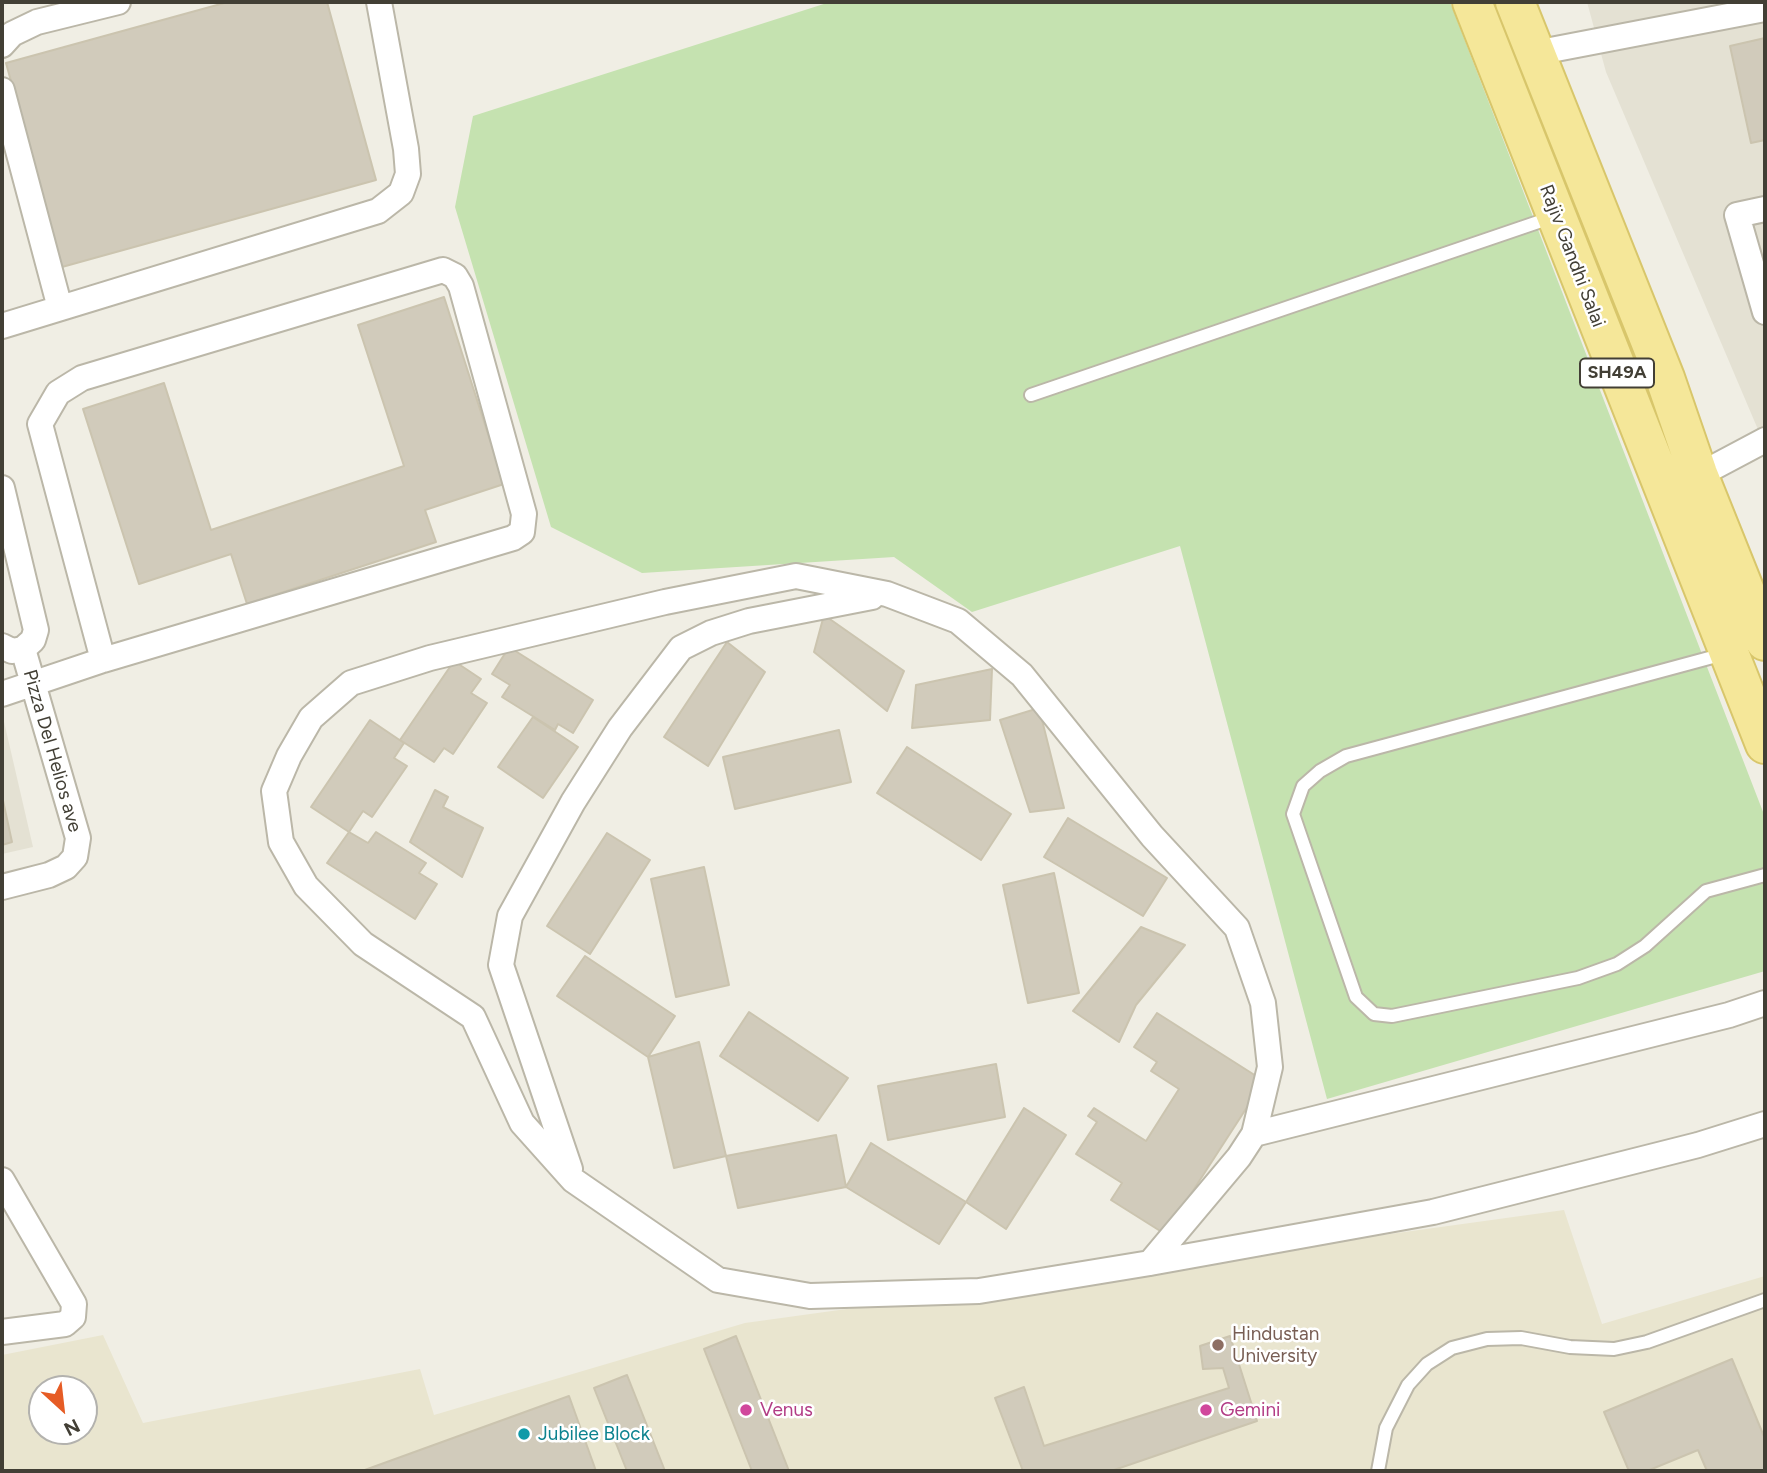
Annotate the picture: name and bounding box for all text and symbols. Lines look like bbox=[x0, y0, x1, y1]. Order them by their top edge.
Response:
street label: Rajiv Gandhi Salai bbox=[1534, 181, 1610, 331]
road number: SH49A bbox=[1580, 358, 1654, 388]
street label: Pizza Del Helios ave bbox=[18, 667, 86, 835]
place label: Hindustan University bbox=[1232, 1323, 1319, 1367]
marker: Hindustan University bbox=[1210, 1337, 1226, 1353]
north arrow bbox=[28, 1375, 98, 1445]
place label: Venus bbox=[760, 1399, 813, 1421]
place label: Gemini bbox=[1220, 1399, 1280, 1421]
marker: Venus bbox=[738, 1402, 754, 1418]
marker: Gemini bbox=[1198, 1402, 1214, 1418]
text: N bbox=[60, 1414, 84, 1441]
place label: Jubilee Block bbox=[538, 1423, 650, 1445]
marker: Jubilee Block bbox=[516, 1426, 532, 1442]

